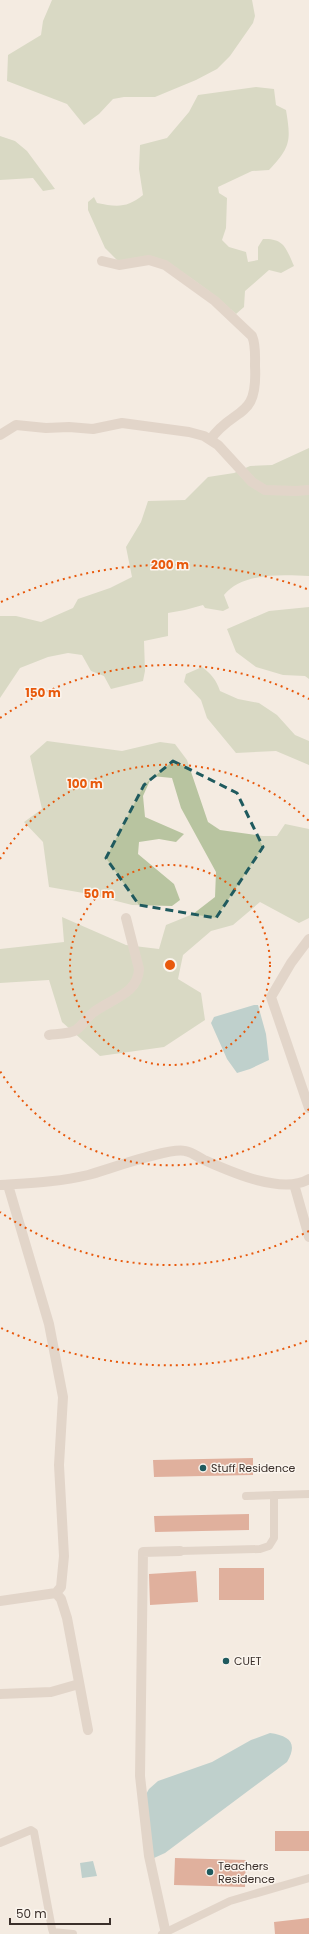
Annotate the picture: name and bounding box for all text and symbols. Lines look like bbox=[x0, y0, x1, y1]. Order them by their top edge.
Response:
text: 200 m bbox=[151, 556, 189, 573]
text: 150 m bbox=[25, 684, 61, 701]
text: 100 m bbox=[67, 775, 103, 792]
text: 50 m bbox=[84, 885, 115, 902]
centre of rings bbox=[163, 958, 177, 972]
place label: Stuff Residence bbox=[211, 1460, 296, 1476]
marker: Stuff Residence bbox=[198, 1463, 208, 1473]
place label: CUET bbox=[234, 1653, 262, 1669]
marker: CUET bbox=[221, 1656, 231, 1666]
place label: Teachers Residence bbox=[218, 1858, 275, 1887]
marker: Teachers Residence bbox=[205, 1867, 215, 1877]
scale bar bbox=[10, 1900, 110, 1926]
text: 50 m bbox=[16, 1905, 47, 1922]

